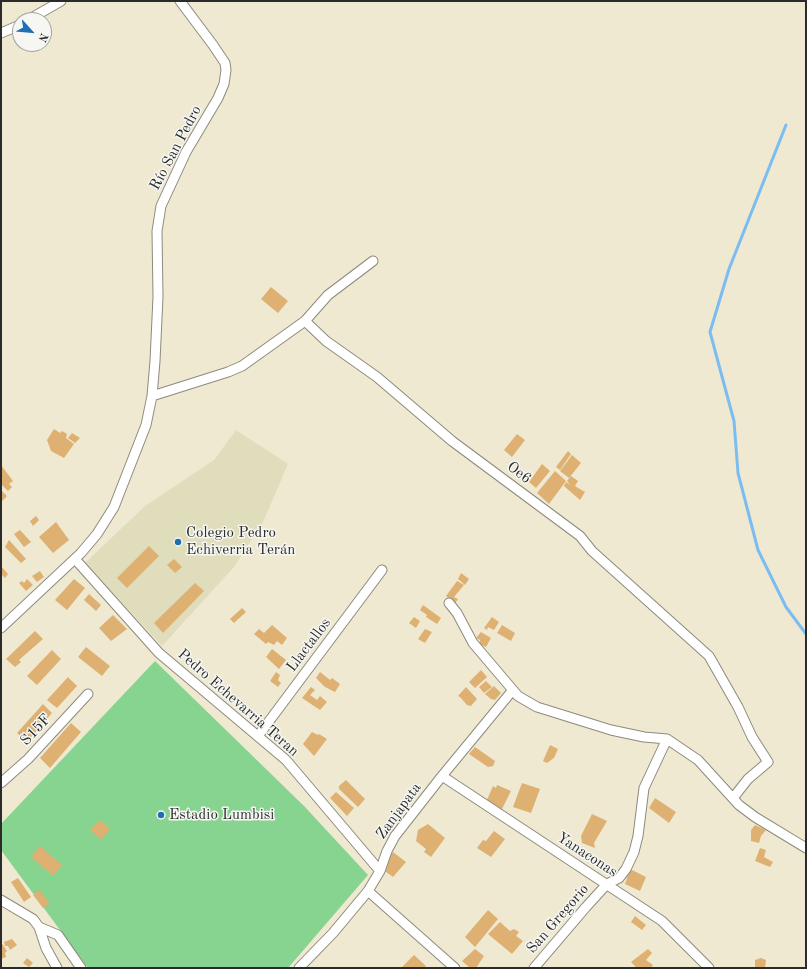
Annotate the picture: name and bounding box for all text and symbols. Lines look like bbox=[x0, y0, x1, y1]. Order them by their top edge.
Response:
north arrow bbox=[12, 12, 52, 52]
text: N bbox=[35, 31, 49, 43]
street label: Río San Pedro bbox=[146, 103, 206, 193]
street label: Oe6 bbox=[503, 458, 535, 488]
place label: Colegio Pedro Echiverria Terán bbox=[186, 524, 295, 559]
marker: Colegio Pedro Echiverria Terán bbox=[173, 537, 183, 547]
street label: Llactallos bbox=[283, 615, 335, 675]
street label: Pedro Echevarria Teran bbox=[174, 645, 302, 761]
street label: S15F bbox=[17, 710, 55, 750]
street label: Zanjapata bbox=[373, 779, 425, 843]
place label: Estadio Lumbisi bbox=[169, 806, 274, 824]
marker: Estadio Lumbisi bbox=[156, 810, 166, 820]
street label: Yanaconas bbox=[553, 829, 621, 881]
street label: San Gregorio bbox=[523, 881, 593, 957]

